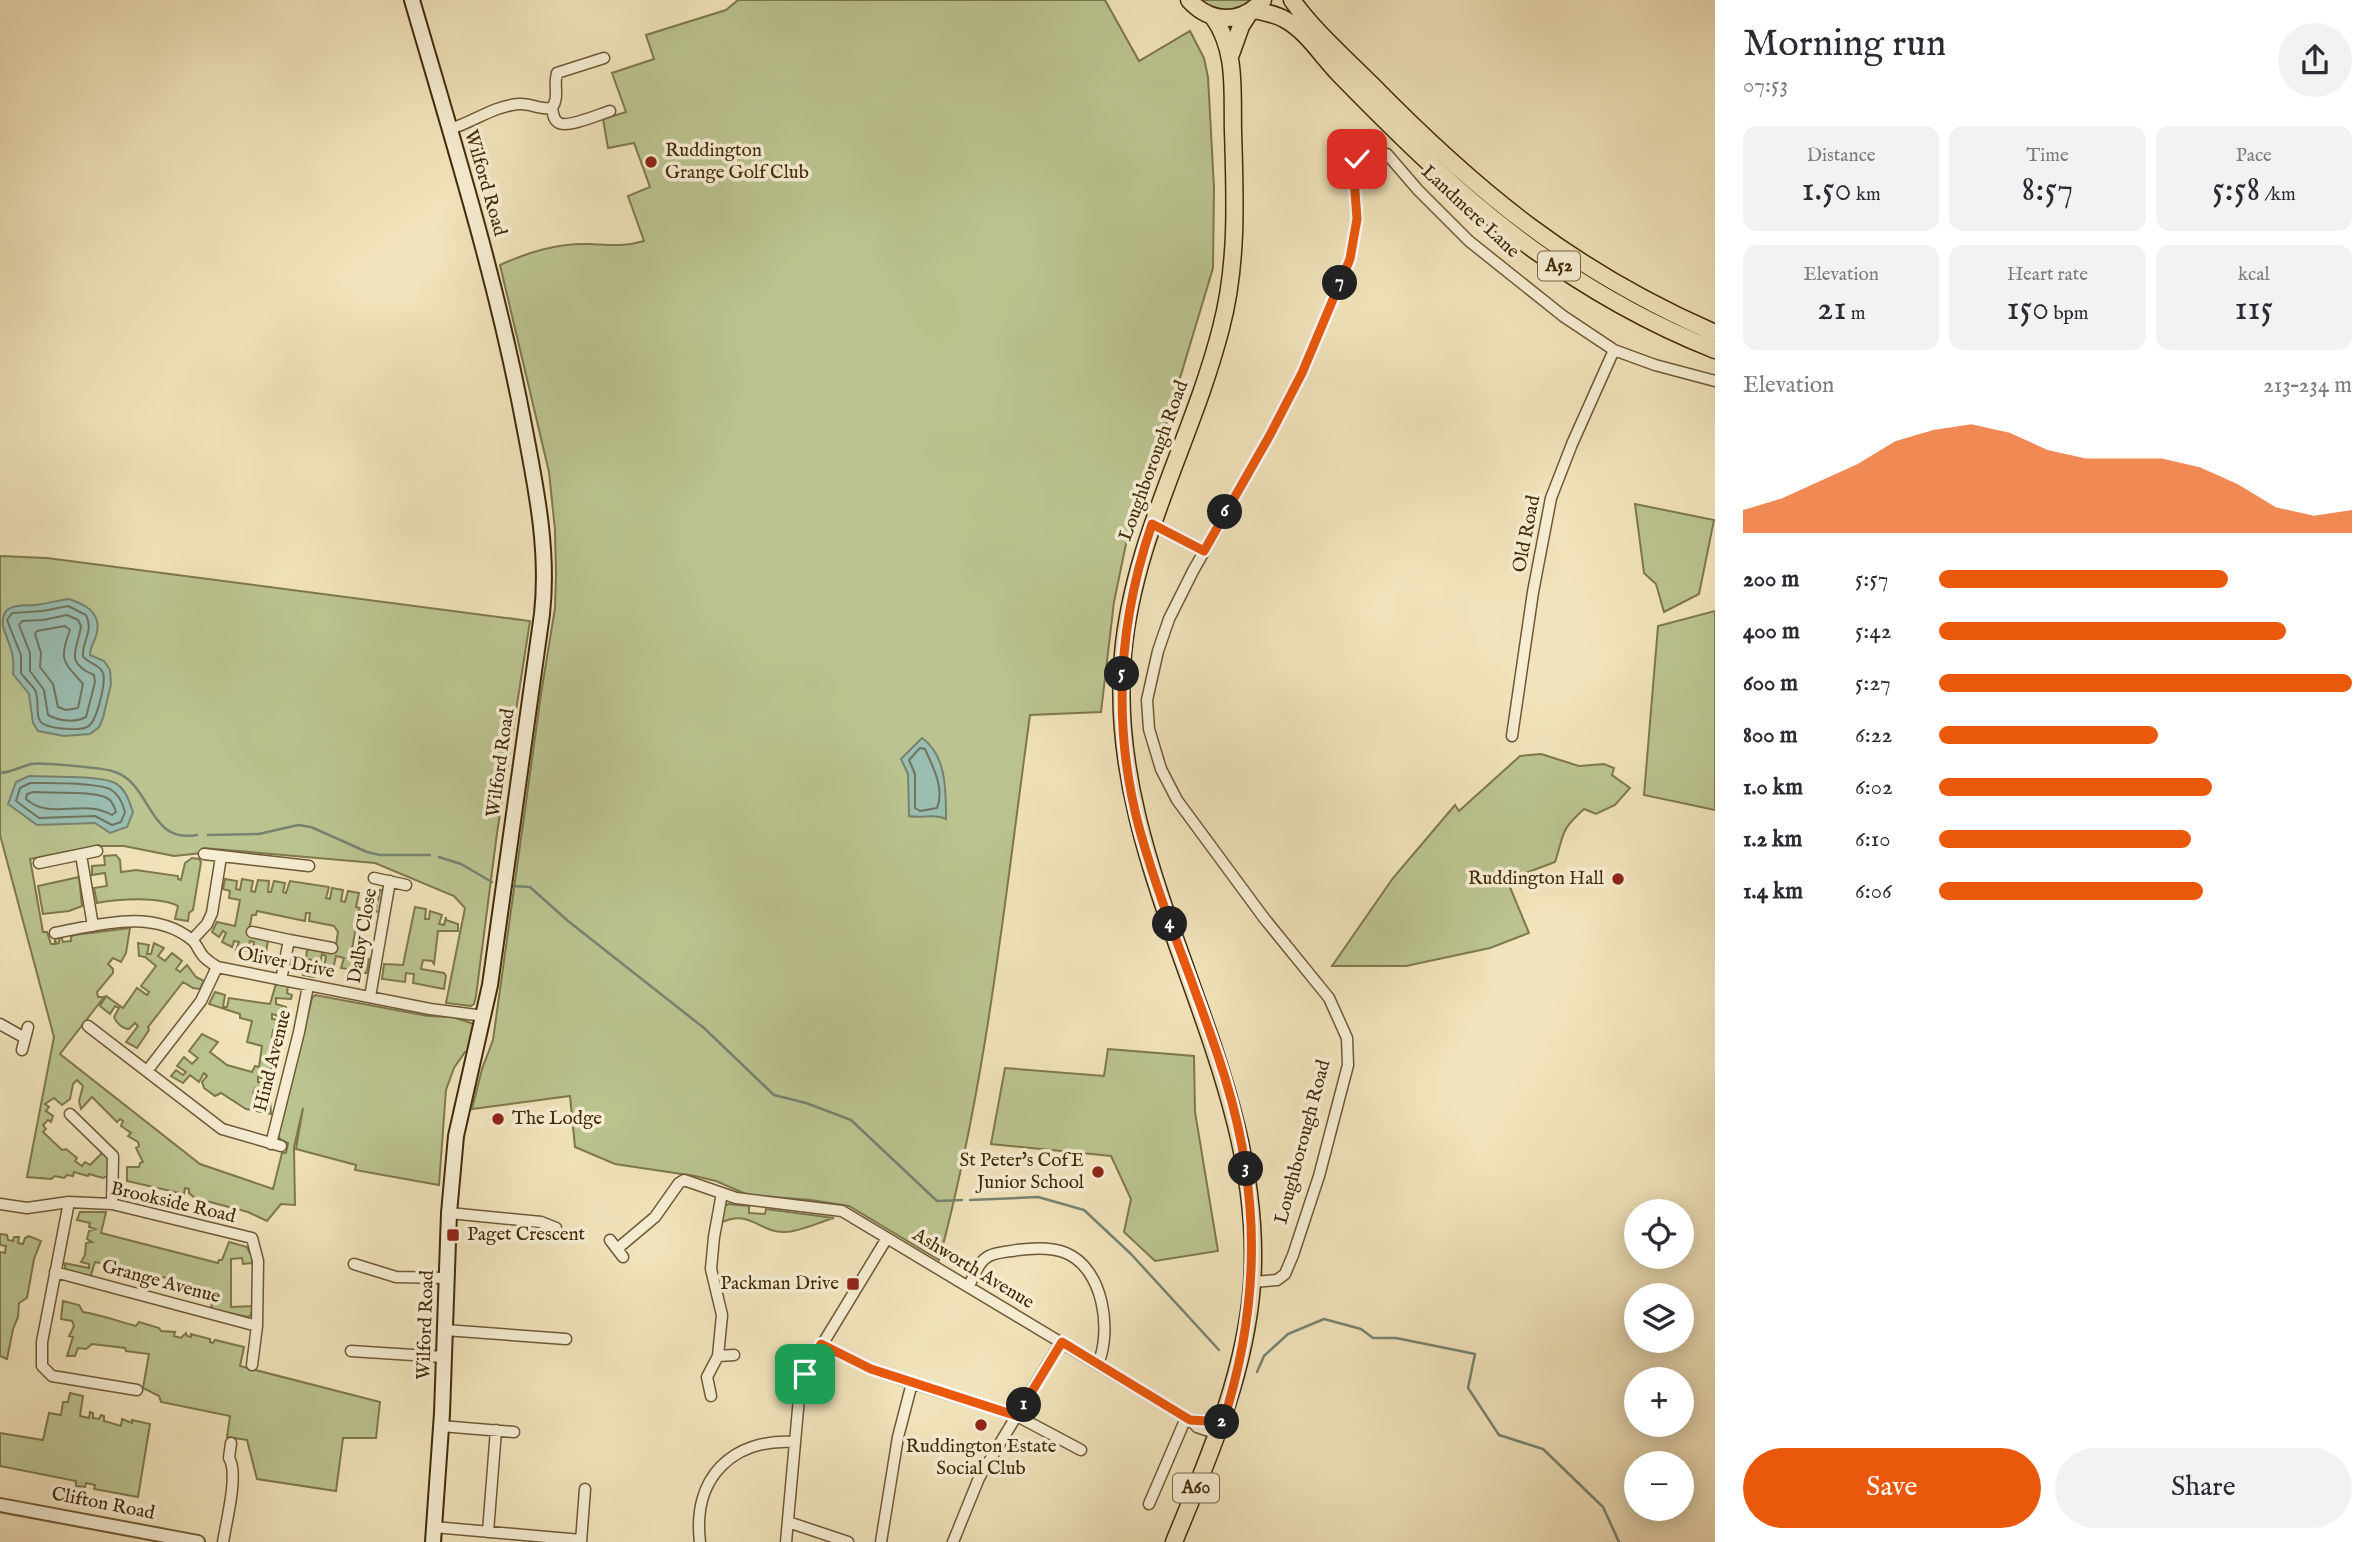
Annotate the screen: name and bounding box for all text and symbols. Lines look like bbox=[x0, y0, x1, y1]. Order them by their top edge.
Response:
text: Morning run bbox=[1743, 21, 1946, 69]
button: share bbox=[2278, 23, 2352, 97]
text: 07:53 bbox=[1743, 71, 1788, 100]
street label: Wilford Road bbox=[458, 127, 512, 240]
pin bbox=[1327, 129, 1387, 189]
place label: Ruddington Grange Golf Club bbox=[665, 139, 809, 185]
icon: check bbox=[1338, 140, 1376, 178]
text: Distance bbox=[1807, 144, 1876, 168]
text: Time bbox=[2026, 144, 2069, 168]
text: Pace bbox=[2236, 144, 2272, 168]
marker: Ruddington Grange Golf Club bbox=[643, 154, 659, 170]
street label: Landmere Lane bbox=[1416, 160, 1524, 264]
text: 1.50 bbox=[1802, 168, 1852, 213]
text: 8:57 bbox=[2021, 168, 2074, 213]
text: 5:58 bbox=[2212, 168, 2260, 213]
text: km bbox=[1852, 183, 1881, 207]
text: /km bbox=[2260, 183, 2296, 207]
road number: A52 bbox=[1538, 252, 1580, 280]
text: Elevation bbox=[1803, 263, 1879, 287]
text: Heart rate bbox=[2007, 263, 2088, 287]
text: kcal bbox=[2238, 263, 2270, 287]
pin: 7 bbox=[1322, 266, 1358, 300]
text: 7 bbox=[1335, 270, 1344, 294]
text: 21 bbox=[1817, 287, 1846, 332]
text: 150 bbox=[2006, 287, 2049, 332]
text: 115 bbox=[2234, 287, 2273, 332]
text: m bbox=[1846, 302, 1865, 326]
text: bpm bbox=[2049, 302, 2089, 326]
text: Elevation bbox=[1743, 371, 1834, 400]
text: 213–234 m bbox=[2263, 371, 2352, 400]
street label: Loughborough Road bbox=[1114, 377, 1194, 545]
street label: Old Road bbox=[1508, 493, 1546, 575]
pin: 6 bbox=[1208, 494, 1242, 530]
text: 6 bbox=[1220, 499, 1229, 523]
text: 200 m bbox=[1743, 565, 1799, 594]
text: 5:57 bbox=[1855, 565, 1889, 594]
text: 400 m bbox=[1743, 617, 1800, 646]
text: 5:42 bbox=[1855, 617, 1891, 646]
pin: 5 bbox=[1104, 656, 1140, 692]
text: 5 bbox=[1118, 661, 1125, 685]
text: 600 m bbox=[1743, 669, 1798, 698]
text: 5:27 bbox=[1855, 669, 1891, 698]
street label: Wilford Road bbox=[481, 706, 521, 819]
text: 800 m bbox=[1743, 721, 1797, 750]
text: 6:22 bbox=[1855, 721, 1892, 750]
text: 1.0 km bbox=[1743, 773, 1803, 802]
text: 6:02 bbox=[1855, 773, 1893, 802]
text: 1.2 km bbox=[1743, 825, 1802, 854]
text: 6:10 bbox=[1855, 825, 1891, 854]
place label: Ruddington Hall bbox=[1468, 867, 1605, 891]
marker: Ruddington Hall bbox=[1610, 871, 1626, 887]
text: 1.4 km bbox=[1743, 877, 1803, 906]
text: 6:06 bbox=[1855, 877, 1892, 906]
street label: Dalby Close bbox=[343, 886, 383, 986]
pin: 4 bbox=[1152, 906, 1188, 942]
text: 4 bbox=[1165, 911, 1174, 935]
street label: Oliver Drive bbox=[235, 942, 337, 984]
street label: Hind Avenue bbox=[249, 1007, 297, 1114]
street label: Loughborough Road bbox=[1270, 1056, 1337, 1227]
place label: The Lodge bbox=[512, 1107, 602, 1131]
marker: The Lodge bbox=[490, 1111, 506, 1127]
place label: St Peter's CofE Junior School bbox=[960, 1149, 1085, 1195]
pin: 3 bbox=[1228, 1152, 1264, 1186]
text: 3 bbox=[1242, 1156, 1249, 1180]
marker: St Peter's CofE Junior School bbox=[1090, 1164, 1106, 1180]
street label: Brookside Road bbox=[108, 1177, 239, 1229]
map controls bbox=[1624, 1199, 1694, 1521]
button: locate bbox=[1624, 1199, 1694, 1269]
place label: Paget Crescent bbox=[467, 1223, 586, 1247]
street label: Ashworth Avenue bbox=[907, 1223, 1038, 1315]
marker: Paget Crescent bbox=[445, 1227, 461, 1243]
street label: Grange Avenue bbox=[99, 1255, 223, 1309]
street label: Wilford Road bbox=[412, 1269, 440, 1380]
place label: Packman Drive bbox=[720, 1272, 839, 1296]
marker: Packman Drive bbox=[845, 1276, 861, 1292]
button: layers bbox=[1624, 1283, 1694, 1353]
pin bbox=[775, 1344, 835, 1404]
icon: arrive bbox=[786, 1355, 824, 1393]
button: + bbox=[1624, 1367, 1694, 1437]
pin: 1 bbox=[1006, 1388, 1042, 1422]
text: 1 bbox=[1020, 1392, 1027, 1416]
pin: 2 bbox=[1204, 1404, 1240, 1440]
text: 2 bbox=[1217, 1409, 1226, 1433]
marker: Ruddington Estate Social Club bbox=[973, 1417, 989, 1433]
place label: Ruddington Estate Social Club bbox=[906, 1435, 1057, 1481]
button: Save bbox=[1743, 1448, 2041, 1528]
button: Share bbox=[2055, 1448, 2352, 1528]
button: − bbox=[1624, 1451, 1694, 1521]
road number: A60 bbox=[1173, 1474, 1219, 1503]
street label: Clifton Road bbox=[49, 1482, 157, 1526]

